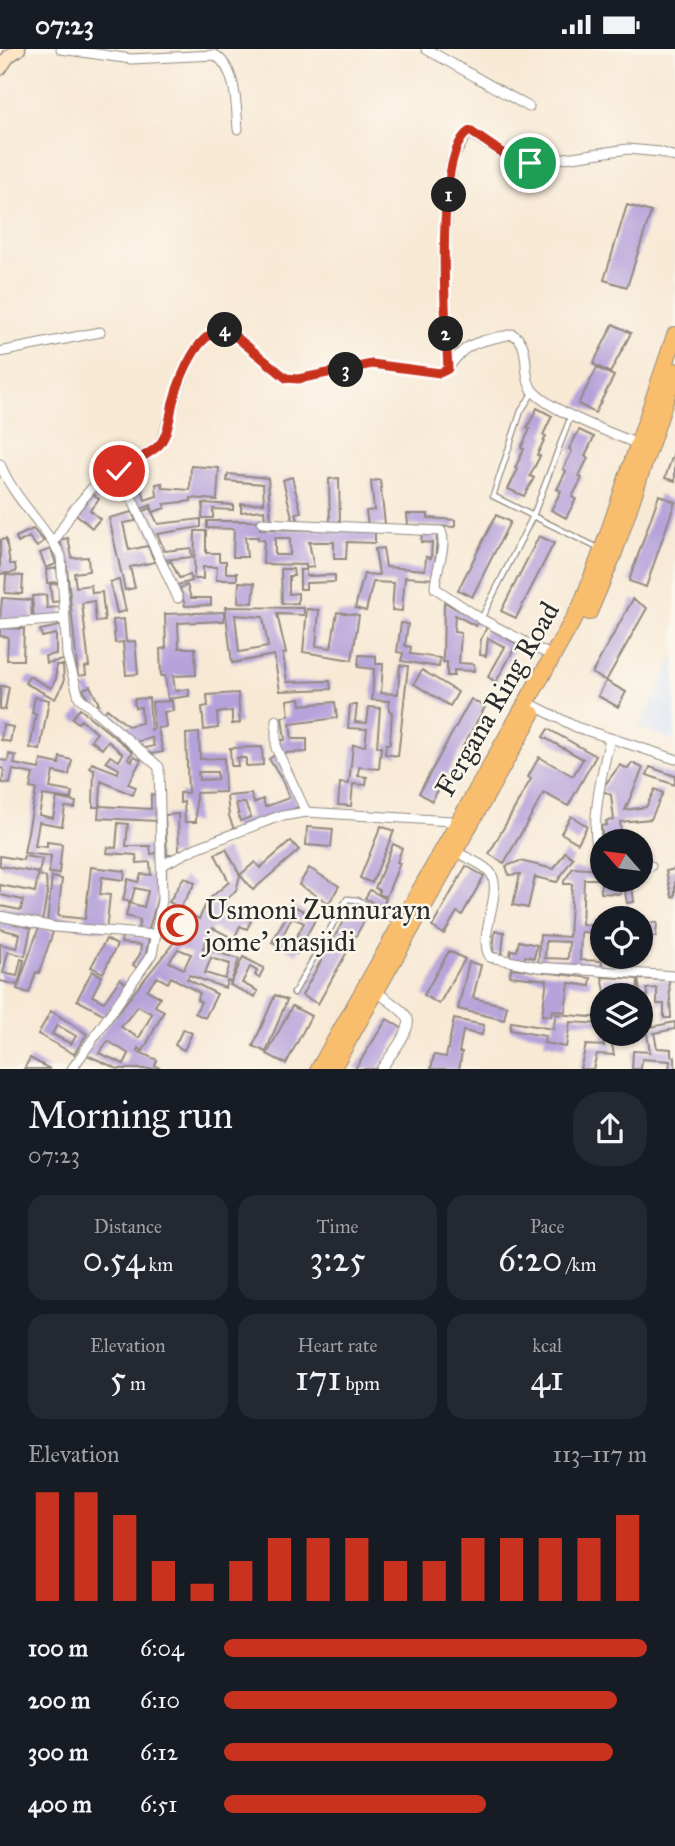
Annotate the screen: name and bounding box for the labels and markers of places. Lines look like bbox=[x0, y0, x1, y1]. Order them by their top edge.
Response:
pin bbox=[500, 133, 560, 193]
pin: 1 bbox=[432, 177, 466, 213]
pin: 4 bbox=[208, 313, 243, 347]
pin: 2 bbox=[428, 317, 464, 351]
pin: 3 bbox=[328, 353, 364, 387]
pin bbox=[89, 441, 149, 501]
place label: Usmoni Zunnurayn jome' masjidi bbox=[201, 892, 431, 959]
mosque icon: Usmoni Zunnurayn jome' masjidi bbox=[157, 904, 199, 946]

